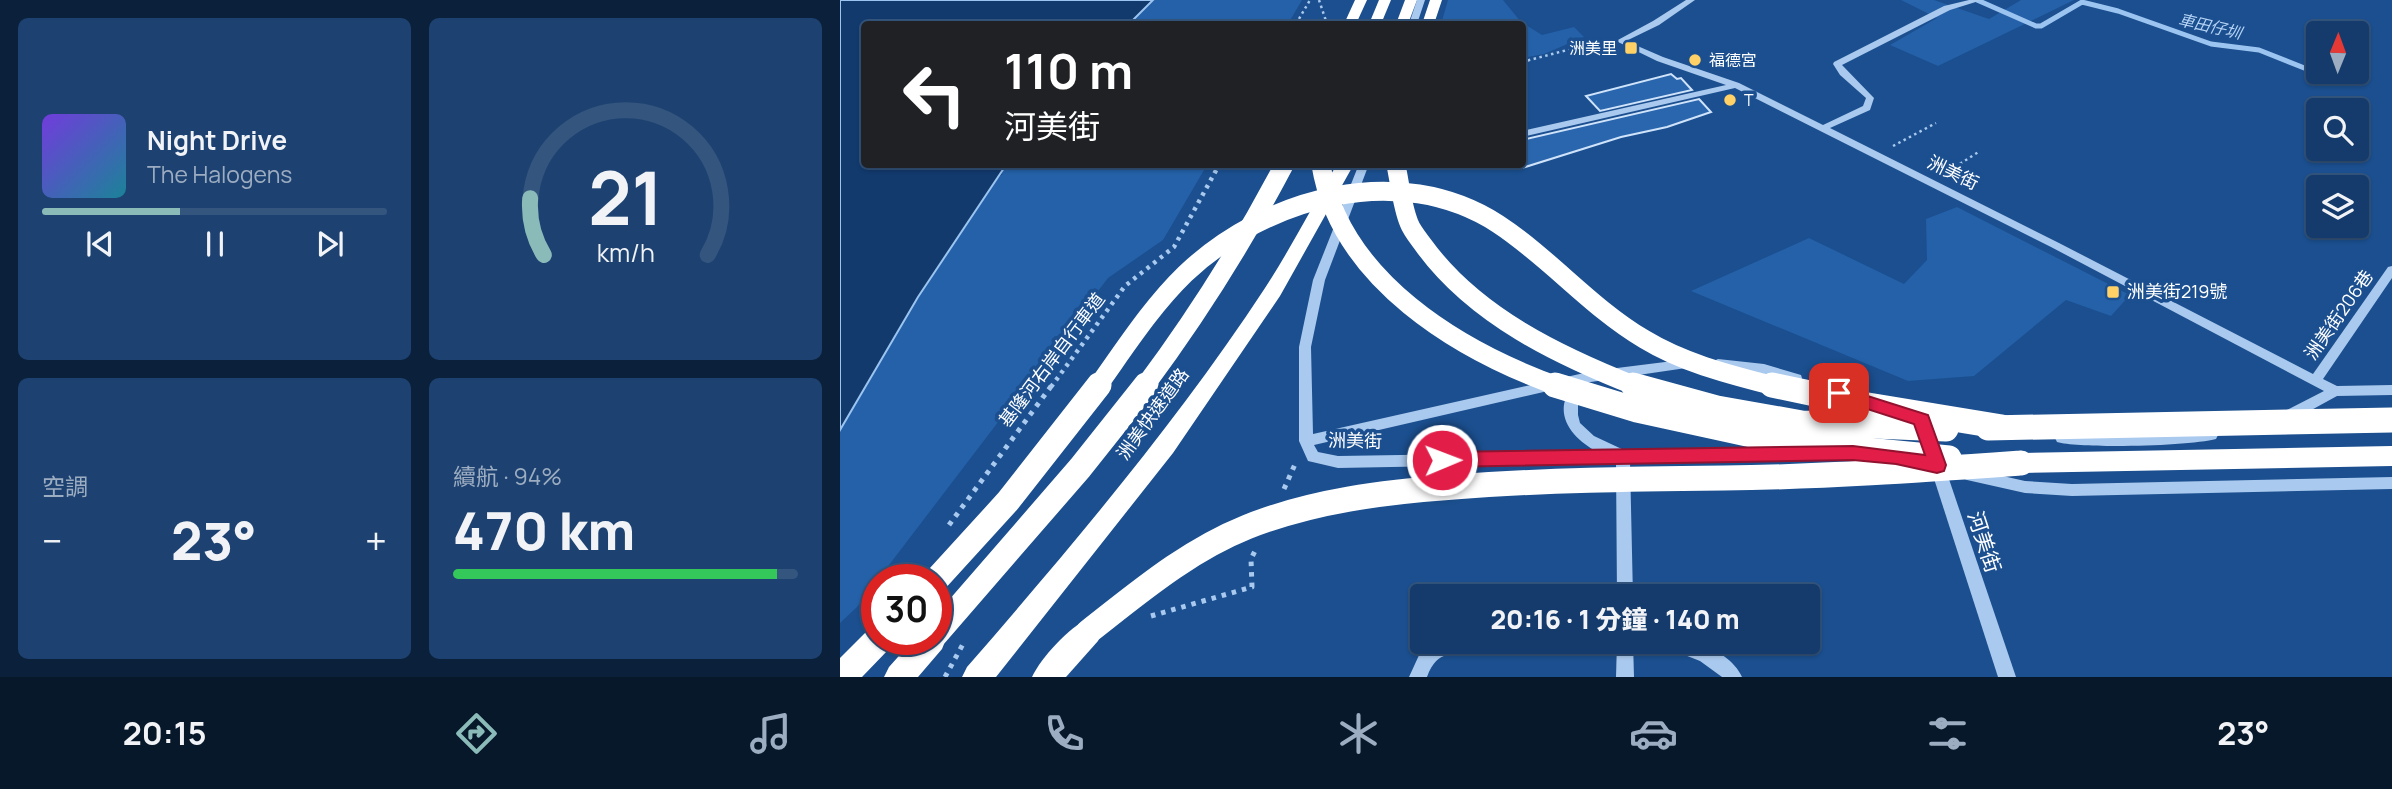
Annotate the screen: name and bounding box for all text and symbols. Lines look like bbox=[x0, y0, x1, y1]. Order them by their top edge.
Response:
water label: 車田仔圳 bbox=[2176, 8, 2246, 44]
north arrow bbox=[2306, 21, 2370, 84]
map controls bbox=[2306, 21, 2369, 238]
text: 110 m bbox=[1004, 37, 1133, 104]
place label: 洲美里 bbox=[1569, 37, 1617, 59]
marker: 洲美里 bbox=[1623, 40, 1639, 56]
icon: left bbox=[889, 49, 980, 140]
place label: 福德宮 bbox=[1709, 49, 1757, 71]
marker: 福德宮 bbox=[1687, 52, 1703, 68]
place label: T bbox=[1744, 89, 1754, 111]
marker: T bbox=[1722, 92, 1738, 108]
button: search bbox=[2306, 98, 2369, 161]
text: 河美街 bbox=[1004, 104, 1100, 148]
text: Night Drive bbox=[147, 122, 287, 158]
text: 21 bbox=[588, 147, 663, 247]
street label: 洲美街 bbox=[1924, 149, 1983, 195]
text: The Halogens bbox=[147, 158, 292, 190]
button: layers bbox=[2306, 175, 2369, 238]
icon: previous bbox=[81, 225, 119, 263]
icon: pause bbox=[196, 225, 234, 263]
icon: next bbox=[311, 225, 349, 263]
text: km/h bbox=[596, 235, 655, 270]
street label: 洲美街206巷 bbox=[2298, 265, 2378, 364]
place label: 洲美街219號 bbox=[2127, 279, 2227, 303]
marker: 洲美街219號 bbox=[2105, 284, 2121, 300]
street label: 基隆河右岸自行車道 bbox=[993, 287, 1110, 431]
street label: 洲美快速道路 bbox=[1111, 363, 1194, 464]
pin bbox=[1809, 363, 1869, 423]
icon: arrive bbox=[1820, 374, 1858, 412]
position arrow bbox=[1405, 423, 1479, 497]
street label: 洲美街 bbox=[1328, 428, 1382, 452]
text: 續航 · 94% bbox=[453, 460, 562, 492]
text: 空調 bbox=[42, 470, 88, 502]
text: 470 km bbox=[453, 495, 635, 566]
text: 23° bbox=[171, 505, 257, 576]
street label: 河美街 bbox=[1962, 507, 2008, 576]
text: − bbox=[42, 514, 63, 566]
text: + bbox=[365, 514, 387, 566]
speed limit sign: 30 bbox=[861, 564, 952, 655]
text: 20:16 · 1 分鐘 · 140 m bbox=[1490, 601, 1740, 637]
icon: directions bbox=[452, 709, 501, 758]
icon: music bbox=[746, 709, 795, 758]
icon: phone bbox=[1040, 709, 1089, 758]
icon: climate bbox=[1334, 709, 1383, 758]
icon: car bbox=[1629, 709, 1678, 758]
icon: filters bbox=[1923, 709, 1972, 758]
text: 20:15 bbox=[123, 711, 206, 755]
text: 23° bbox=[2217, 711, 2269, 755]

